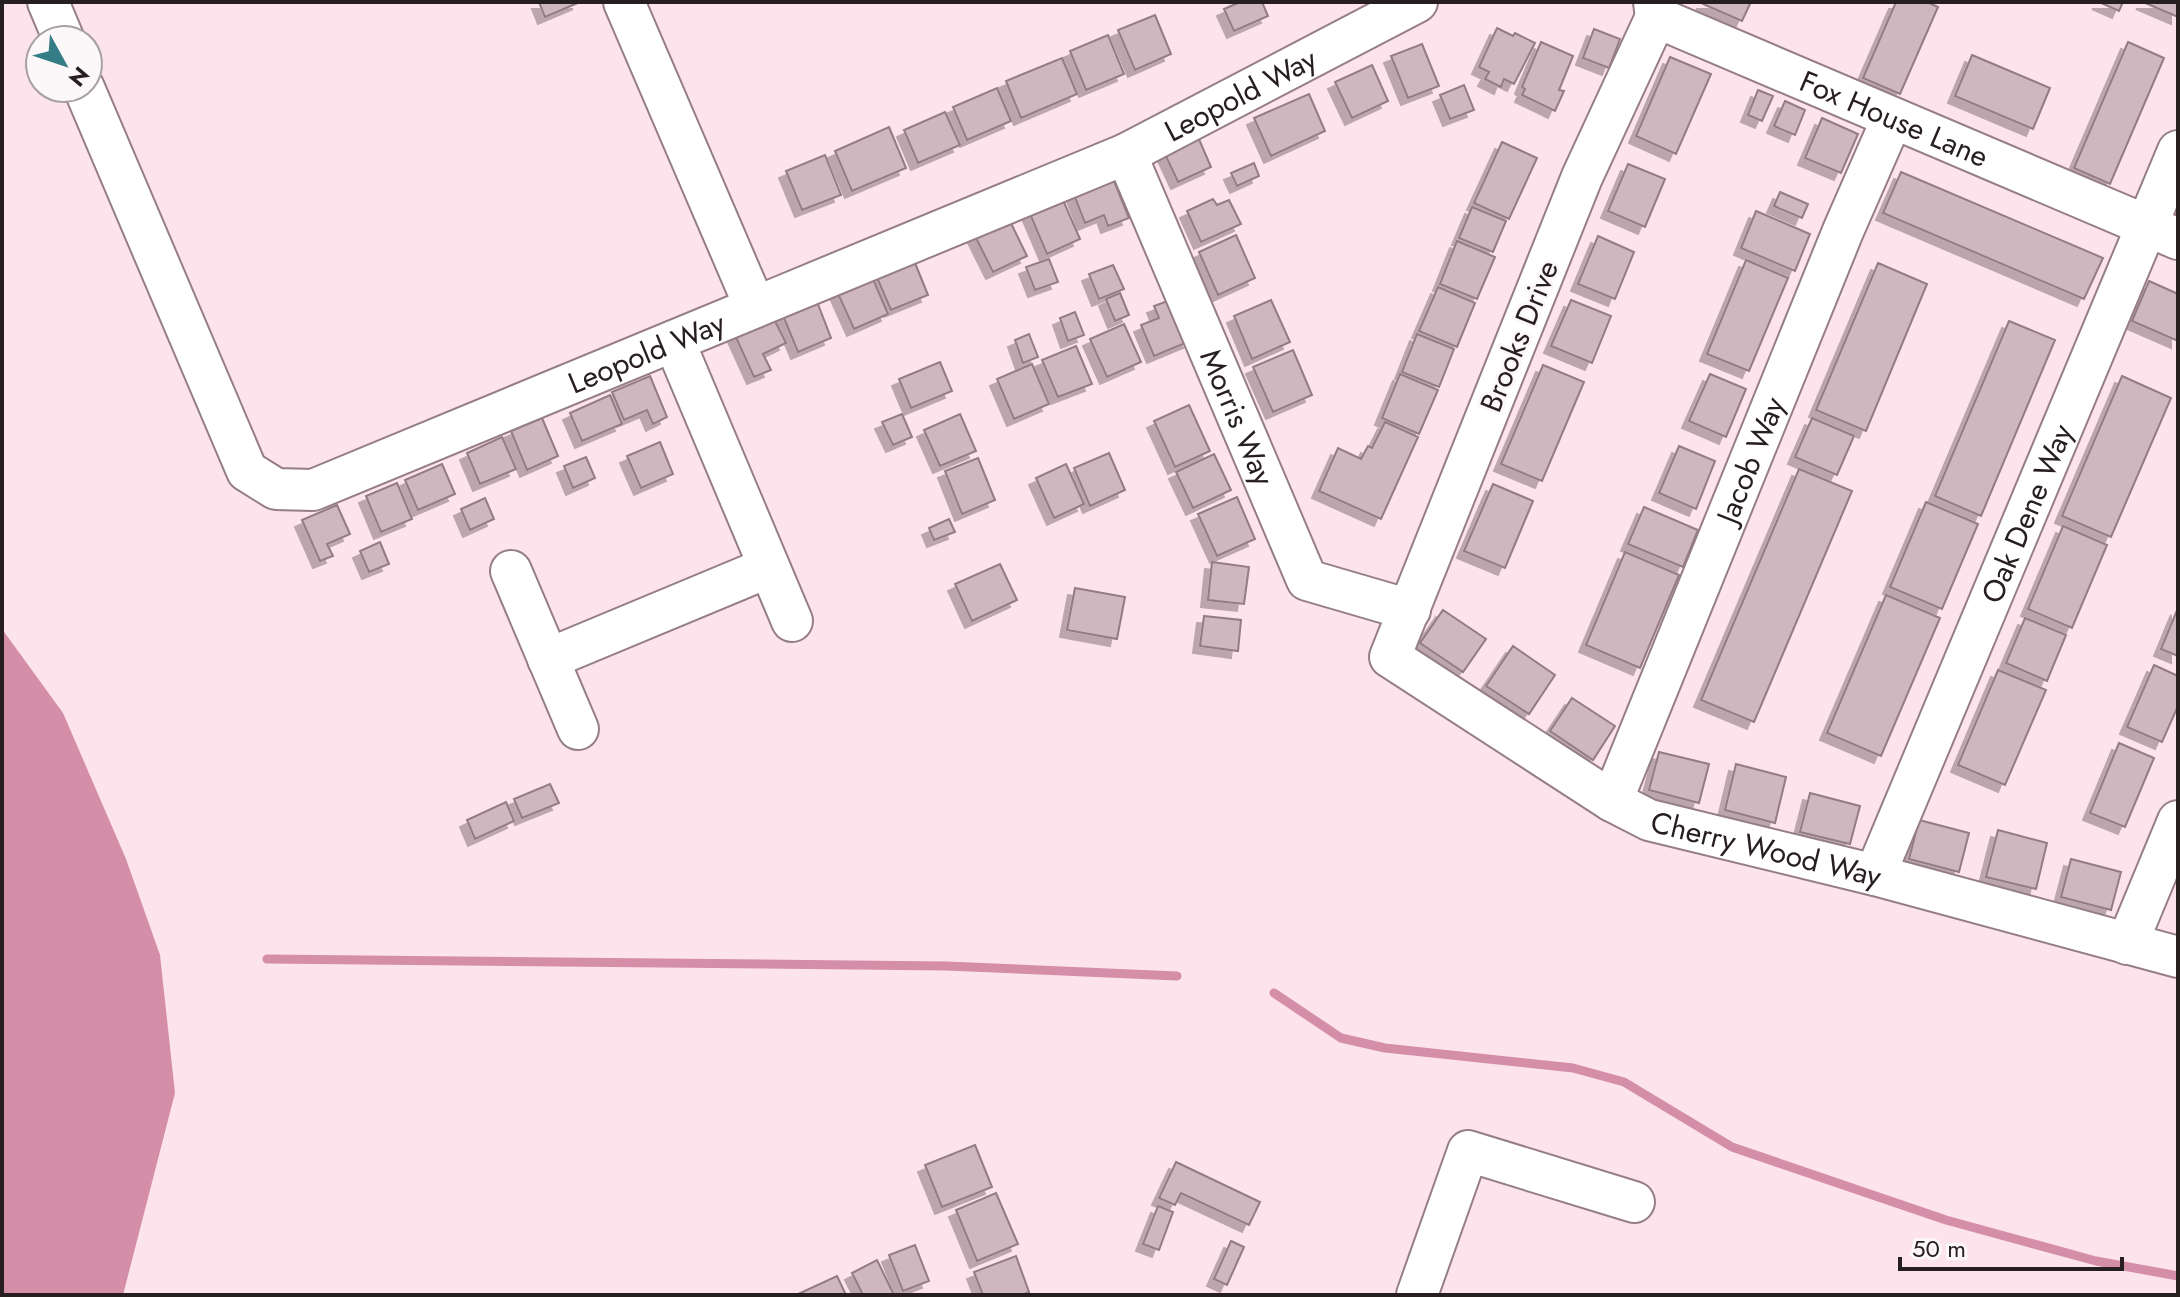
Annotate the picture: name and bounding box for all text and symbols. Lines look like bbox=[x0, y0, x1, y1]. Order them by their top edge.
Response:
north arrow bbox=[24, 24, 104, 104]
street label: Leopold Way bbox=[1157, 36, 1325, 152]
street label: Fox House Lane bbox=[1793, 59, 1995, 177]
text: N bbox=[61, 60, 97, 94]
street label: Brooks Drive bbox=[1469, 254, 1569, 418]
street label: Leopold Way bbox=[561, 300, 732, 404]
street label: Morris Way bbox=[1190, 342, 1286, 493]
street label: Jacob Way bbox=[1704, 390, 1795, 533]
street label: Oak Dene Way bbox=[1970, 416, 2083, 610]
street label: Cherry Wood Way bbox=[1646, 800, 1887, 897]
scale bar bbox=[1900, 1221, 2122, 1271]
text: 50 m bbox=[1912, 1231, 1966, 1266]

